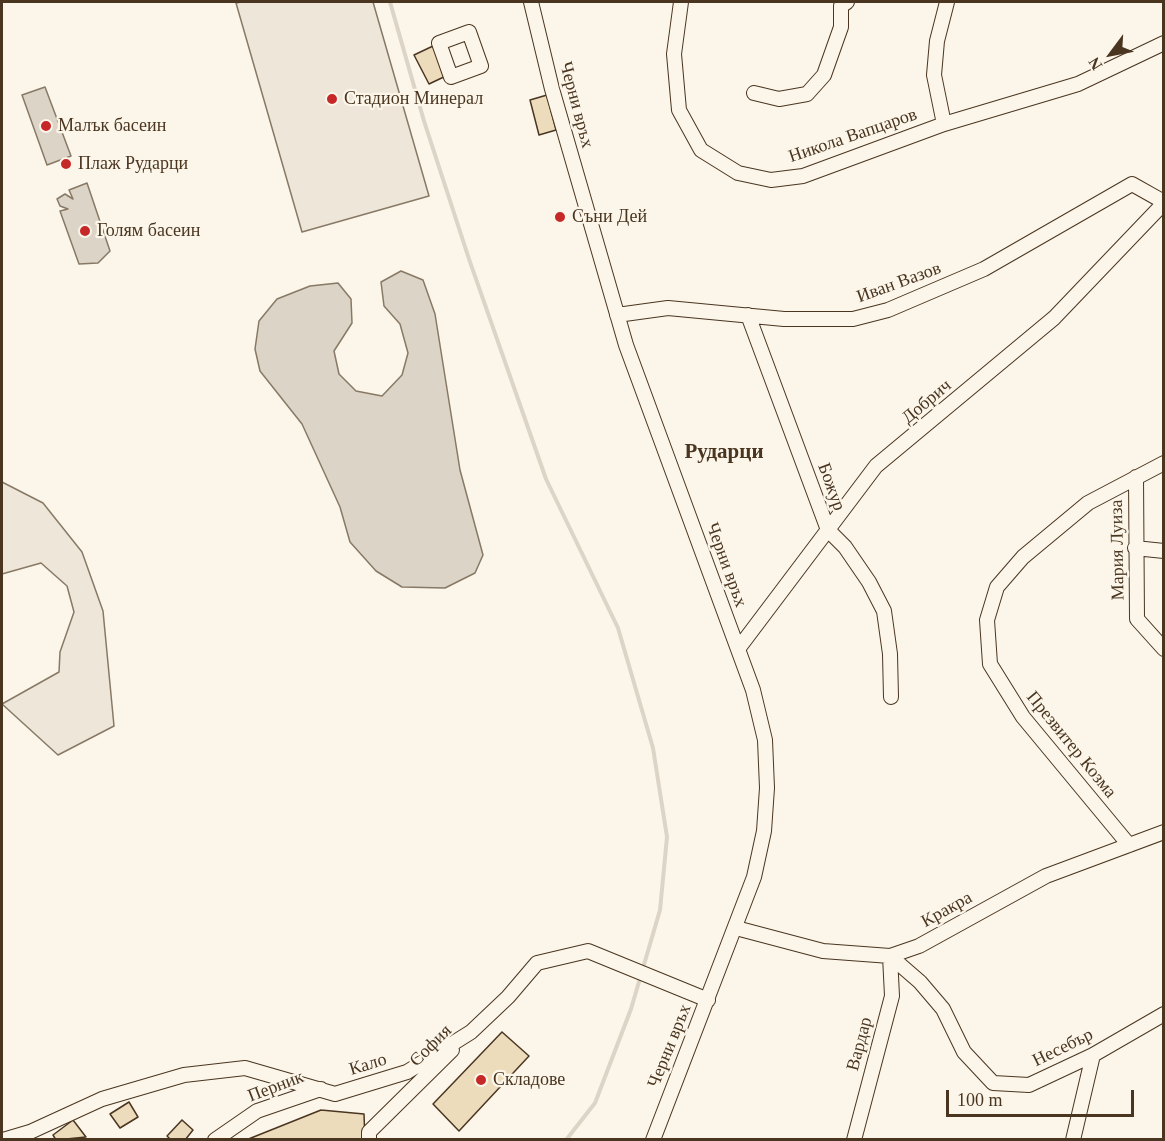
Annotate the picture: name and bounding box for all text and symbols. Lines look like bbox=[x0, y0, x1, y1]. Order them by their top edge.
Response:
north arrow bbox=[1081, 24, 1141, 84]
text: N bbox=[1085, 54, 1106, 73]
street label: Черни връх bbox=[554, 60, 598, 150]
place label: Стадион Минерал bbox=[344, 88, 483, 110]
marker: Стадион Минерал bbox=[325, 92, 339, 106]
street label: Никола Вапцаров bbox=[786, 104, 920, 168]
place label: Малък басеин bbox=[58, 115, 166, 137]
marker: Малък басеин bbox=[39, 119, 53, 133]
place label: Плаж Рударци bbox=[78, 153, 188, 175]
marker: Плаж Рударци bbox=[59, 157, 73, 171]
place label: Съни Дей bbox=[572, 206, 647, 228]
marker: Съни Дей bbox=[553, 210, 567, 224]
place label: Голям басеин bbox=[97, 220, 200, 242]
marker: Голям басеин bbox=[78, 224, 92, 238]
street label: Иван Вазов bbox=[854, 258, 944, 308]
street label: Добрич bbox=[898, 375, 956, 429]
district label: Рударци bbox=[684, 440, 764, 466]
street label: Божур bbox=[812, 460, 850, 514]
street label: Мария Луиза bbox=[1106, 499, 1130, 601]
street label: Черни връх bbox=[701, 520, 751, 610]
street label: Презвитер Козма bbox=[1021, 687, 1121, 803]
street label: Кракра bbox=[918, 887, 976, 933]
street label: Черни връх bbox=[643, 1001, 697, 1091]
street label: Вардар bbox=[842, 1015, 878, 1073]
street label: София bbox=[405, 1020, 457, 1072]
street label: Несебър bbox=[1029, 1024, 1097, 1072]
street label: Кало bbox=[347, 1049, 389, 1081]
street label: Перник bbox=[245, 1067, 307, 1107]
place label: Складове bbox=[493, 1069, 565, 1091]
marker: Складове bbox=[474, 1073, 488, 1087]
scale bar bbox=[949, 1078, 1136, 1116]
text: 100 m bbox=[957, 1090, 1003, 1110]

